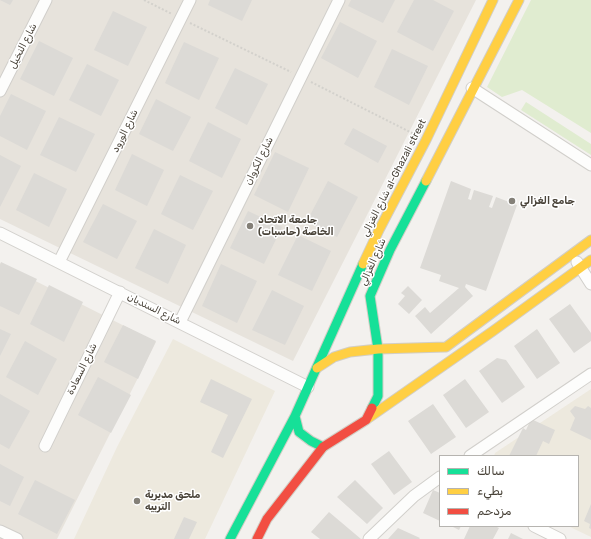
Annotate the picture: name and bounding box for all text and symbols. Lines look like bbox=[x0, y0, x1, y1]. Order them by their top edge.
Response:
street label: شارع النخيل bbox=[6, 21, 40, 71]
street label: شارع الورود bbox=[109, 107, 141, 155]
street label: شارع الغزالي al-Ghazali street bbox=[359, 117, 429, 239]
street label: شارع الكروان bbox=[242, 135, 276, 187]
place label: جامع الغزالي bbox=[520, 195, 575, 207]
marker: جامع الغزالي bbox=[507, 196, 517, 206]
place label: جامعة الاتحاد الخاصة (حاسبات) bbox=[258, 214, 334, 238]
marker: جامعة الاتحاد الخاصة (حاسبات) bbox=[245, 221, 255, 231]
street label: شارع الغزالي bbox=[357, 236, 389, 288]
street label: شارع السنديان bbox=[125, 291, 183, 327]
street label: شارع السعادة bbox=[64, 341, 100, 397]
legend bbox=[439, 455, 579, 527]
text: سالك bbox=[477, 464, 505, 478]
text: بطيء bbox=[477, 484, 503, 498]
place label: ملحق مديرية التربيه bbox=[145, 489, 200, 512]
marker: ملحق مديرية التربيه bbox=[132, 496, 142, 506]
text: مزدحم bbox=[477, 504, 511, 518]

